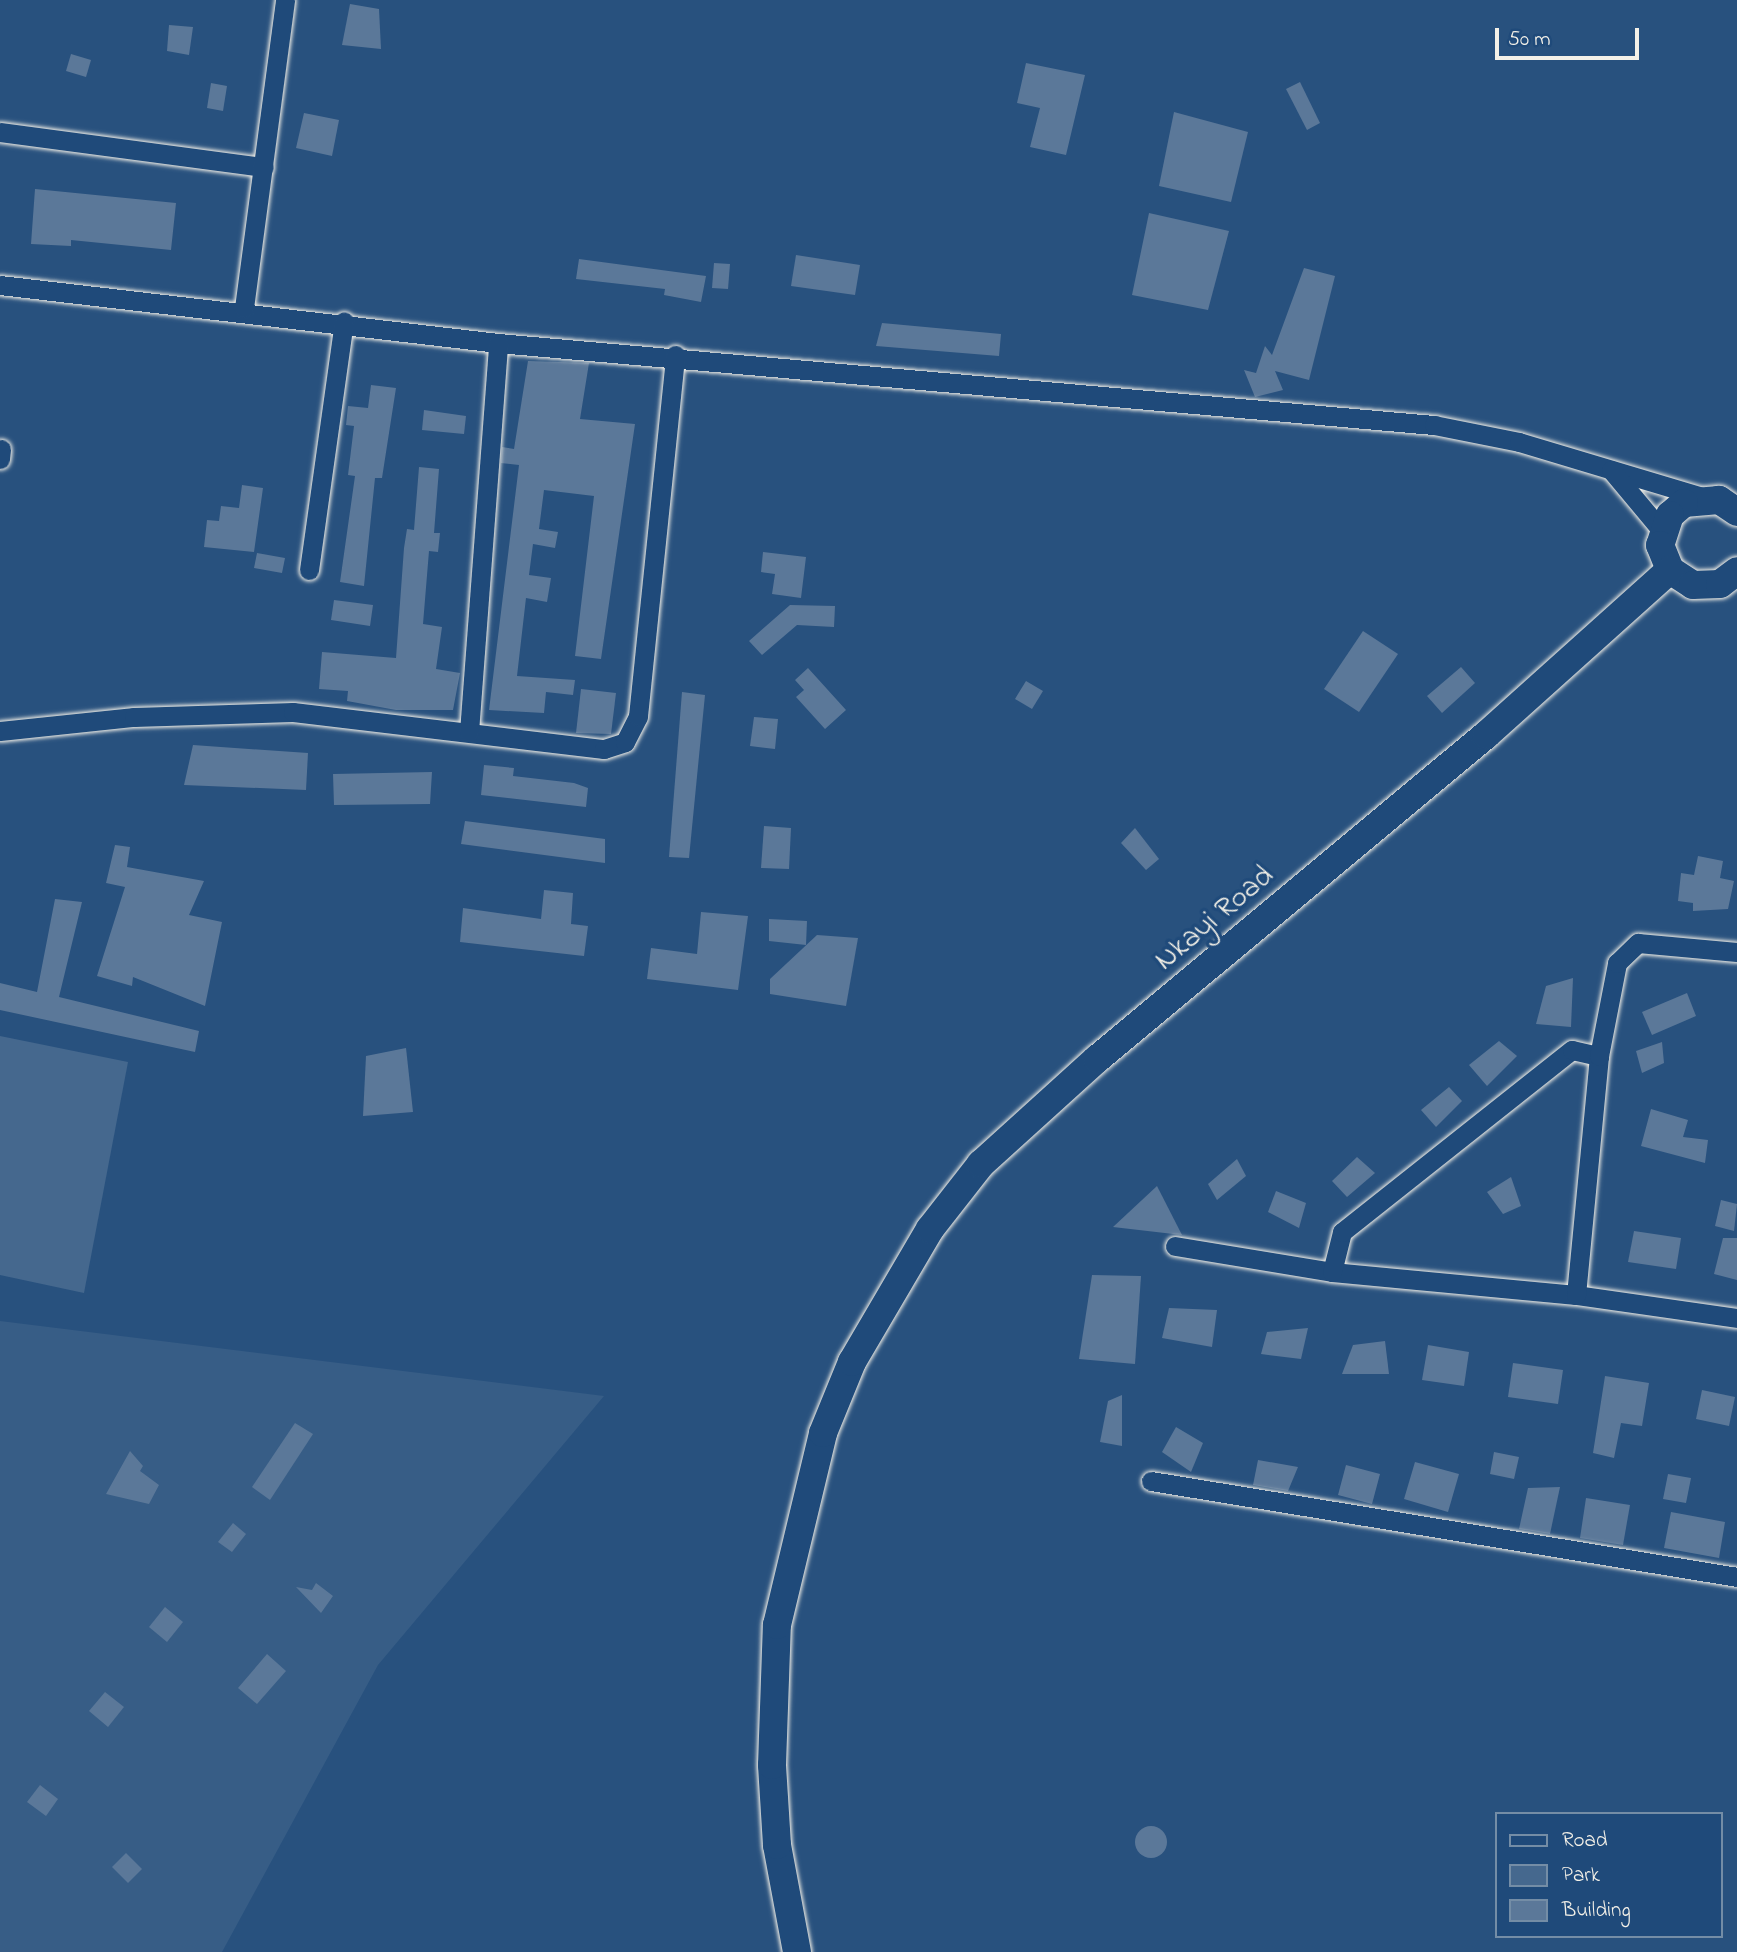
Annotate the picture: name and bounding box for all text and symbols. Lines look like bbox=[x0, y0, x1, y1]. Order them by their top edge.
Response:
scale bar bbox=[1499, 14, 1642, 58]
text: 50 m bbox=[1508, 25, 1551, 55]
street label: Nkayi Road bbox=[1148, 859, 1282, 979]
legend bbox=[1496, 1812, 1723, 1938]
text: Road bbox=[1562, 1826, 1608, 1856]
text: Park bbox=[1562, 1861, 1600, 1891]
text: Building bbox=[1562, 1896, 1631, 1926]

